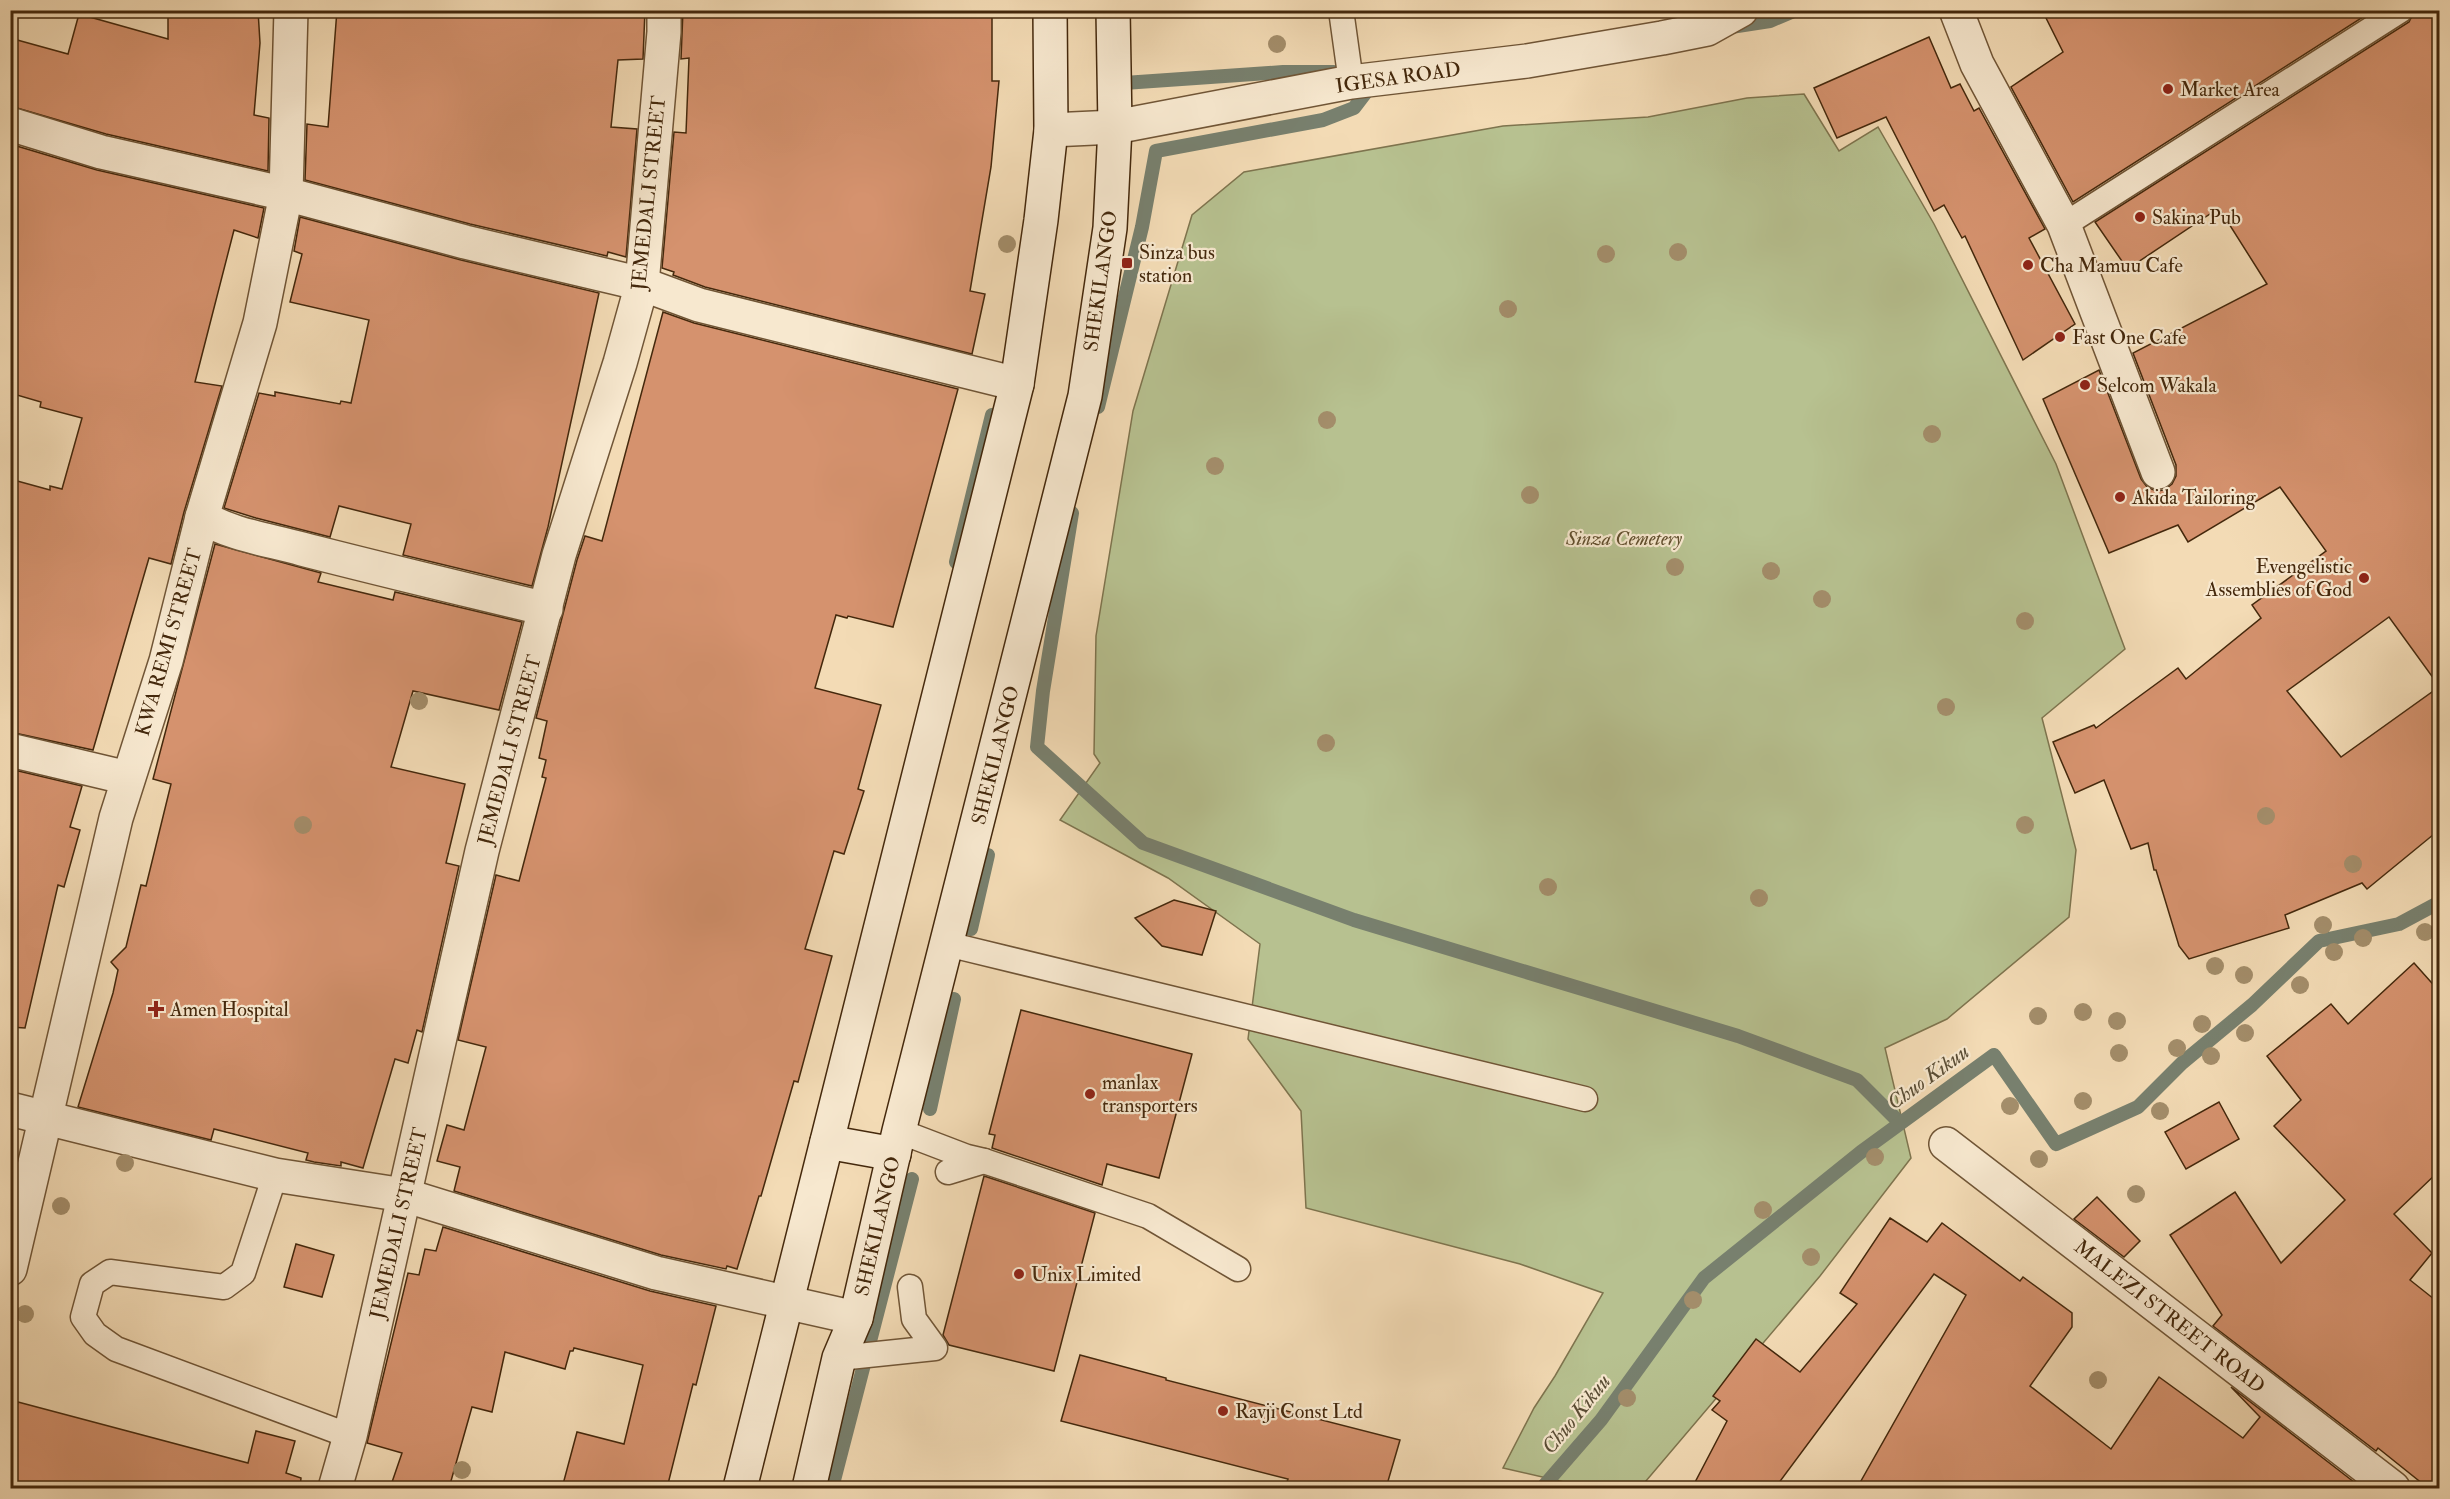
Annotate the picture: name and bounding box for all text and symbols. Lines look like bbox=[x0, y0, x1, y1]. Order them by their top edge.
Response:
street label: IGESA ROAD bbox=[1334, 56, 1462, 99]
place label: Market Area bbox=[2180, 77, 2281, 102]
marker: Market Area bbox=[2161, 82, 2175, 96]
street label: JEMEDALI STREET bbox=[626, 94, 671, 293]
place label: Sakina Pub bbox=[2152, 205, 2241, 230]
street label: SHEKILANGO bbox=[1078, 209, 1123, 353]
marker: Sakina Pub bbox=[2133, 210, 2147, 224]
place label: Sinza bus station bbox=[1139, 240, 1215, 288]
place label: Cha Mamuu Cafe bbox=[2040, 253, 2183, 278]
marker: Sinza bus station bbox=[1120, 256, 1134, 270]
marker: Cha Mamuu Cafe bbox=[2021, 258, 2035, 272]
place label: Fast One Cafe bbox=[2072, 325, 2186, 350]
marker: Fast One Cafe bbox=[2053, 330, 2067, 344]
place label: Selcom Wakala bbox=[2097, 373, 2217, 398]
marker: Selcom Wakala bbox=[2078, 378, 2092, 392]
place label: Akida Tailoring bbox=[2131, 485, 2257, 510]
marker: Akida Tailoring bbox=[2113, 490, 2127, 504]
park label: Sinza Cemetery bbox=[1565, 526, 1682, 551]
street label: KWA REMI STREET bbox=[130, 545, 207, 739]
place label: Evengelistic Assemblies of God bbox=[2205, 554, 2352, 602]
marker: Evengelistic Assemblies of God bbox=[2357, 571, 2371, 585]
street label: JEMEDALI STREET bbox=[472, 652, 547, 849]
street label: SHEKILANGO bbox=[966, 683, 1025, 827]
place label: Amen Hospital bbox=[169, 997, 289, 1023]
marker: Amen Hospital bbox=[147, 1000, 165, 1018]
water label: Chuo Kikuu bbox=[1882, 1039, 1975, 1116]
place label: manlax transporters bbox=[1102, 1070, 1198, 1119]
marker: manlax transporters bbox=[1083, 1087, 1097, 1101]
street label: JEMEDALI STREET bbox=[364, 1125, 433, 1322]
street label: SHEKILANGO bbox=[849, 1154, 906, 1298]
street label: MALEZI STREET ROAD bbox=[2069, 1234, 2270, 1399]
place label: Unix Limited bbox=[1031, 1262, 1141, 1287]
marker: Unix Limited bbox=[1012, 1267, 1026, 1281]
water label: Chuo Kikuu bbox=[1536, 1369, 1617, 1460]
place label: Ravji Const Ltd bbox=[1235, 1399, 1363, 1424]
marker: Ravji Const Ltd bbox=[1216, 1404, 1230, 1418]

